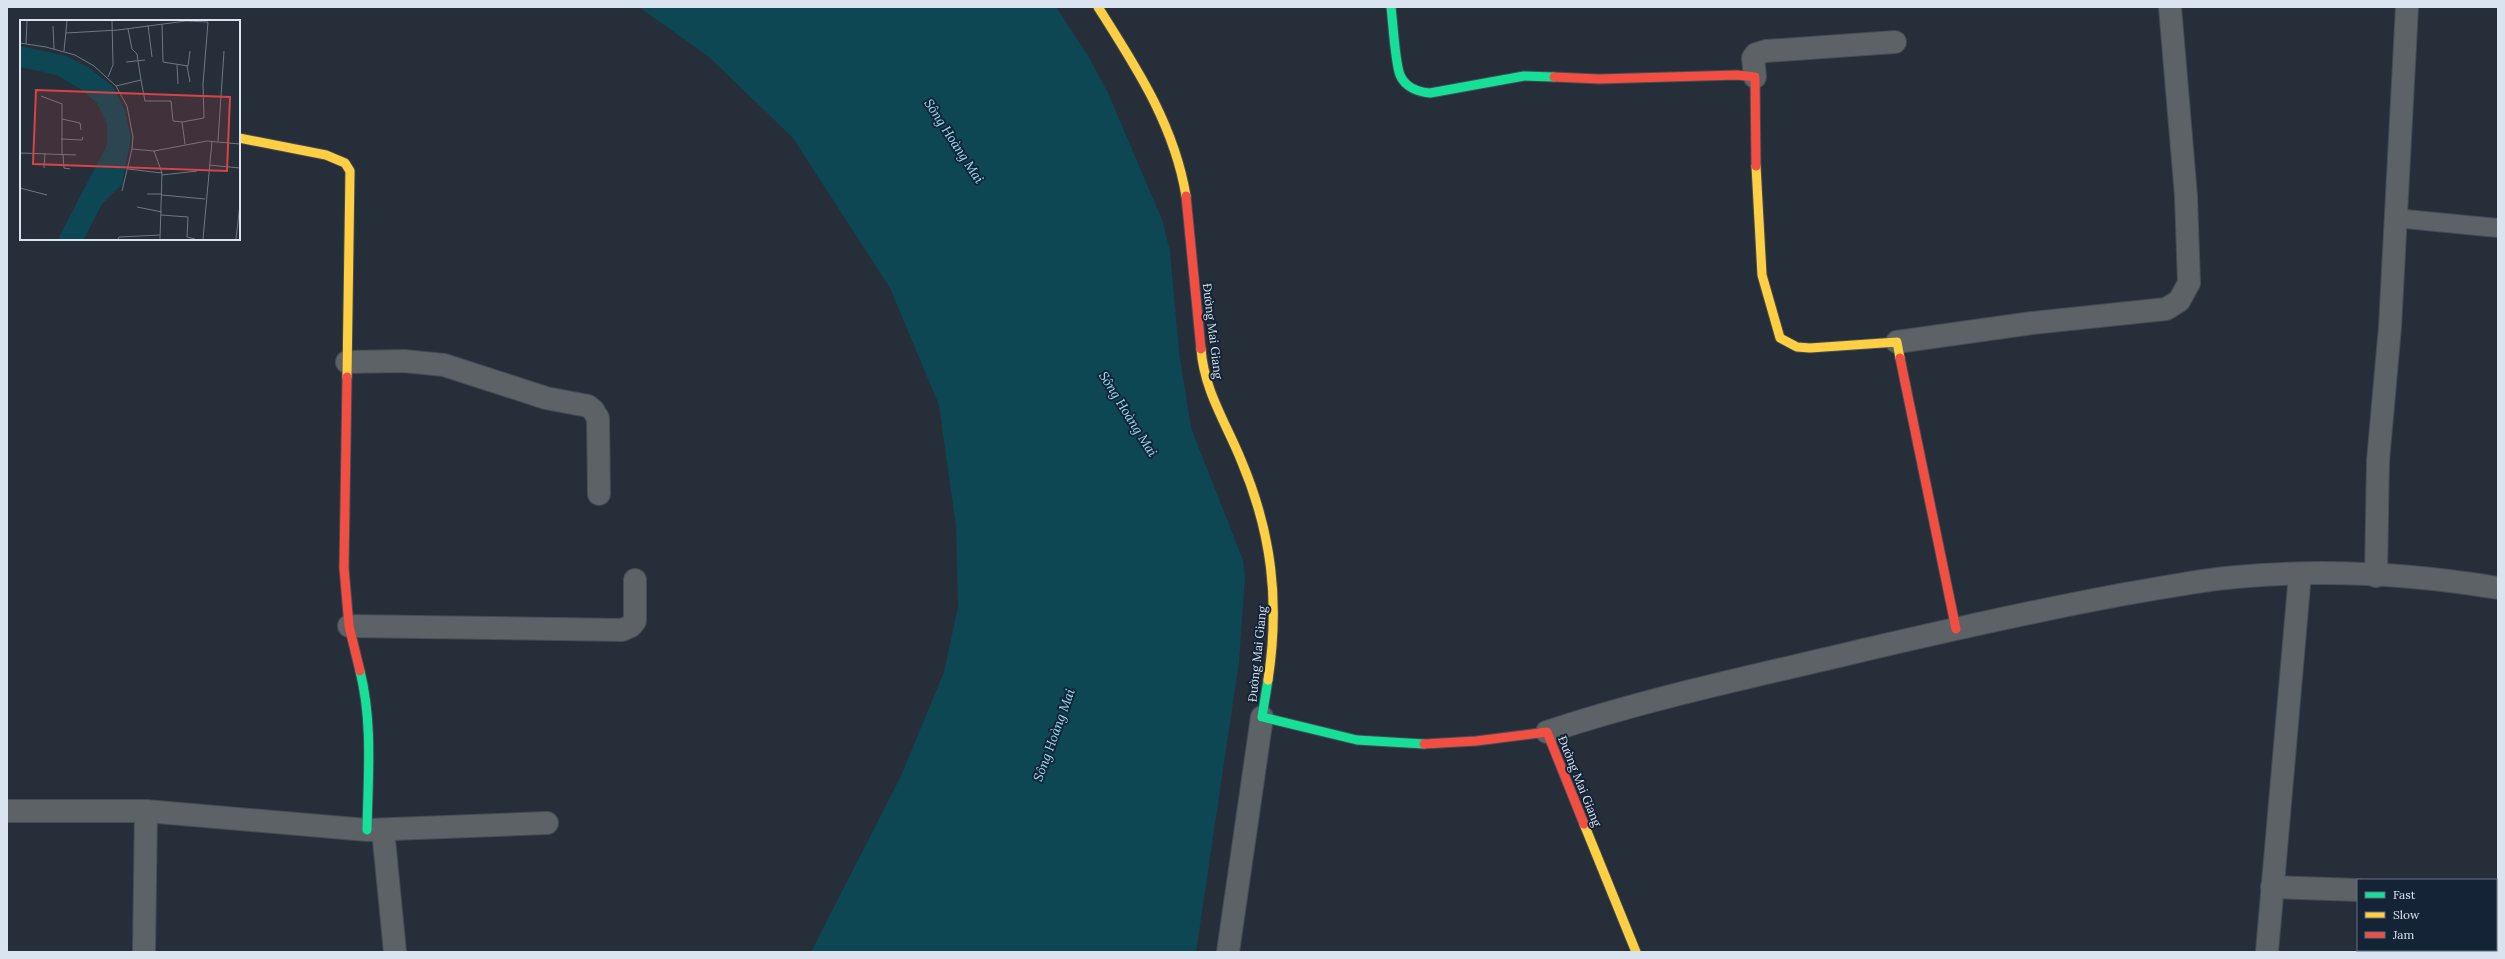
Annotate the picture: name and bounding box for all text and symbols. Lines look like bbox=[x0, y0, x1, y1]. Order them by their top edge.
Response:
inset map bbox=[20, 20, 240, 240]
water label: Sông Hoàng Mai bbox=[920, 96, 988, 187]
street label: Đường Mai Giang bbox=[1200, 282, 1226, 380]
water label: Sông Hoàng Mai bbox=[1095, 368, 1161, 460]
street label: Đường Mai Giang bbox=[1244, 605, 1270, 703]
water label: Sông Hoàng Mai bbox=[1029, 686, 1079, 784]
street label: Đường Mai Giang bbox=[1555, 733, 1605, 829]
legend bbox=[2357, 879, 2497, 951]
text: Fast bbox=[2393, 887, 2416, 902]
text: Slow bbox=[2393, 907, 2420, 922]
text: Jam bbox=[2392, 927, 2414, 942]

